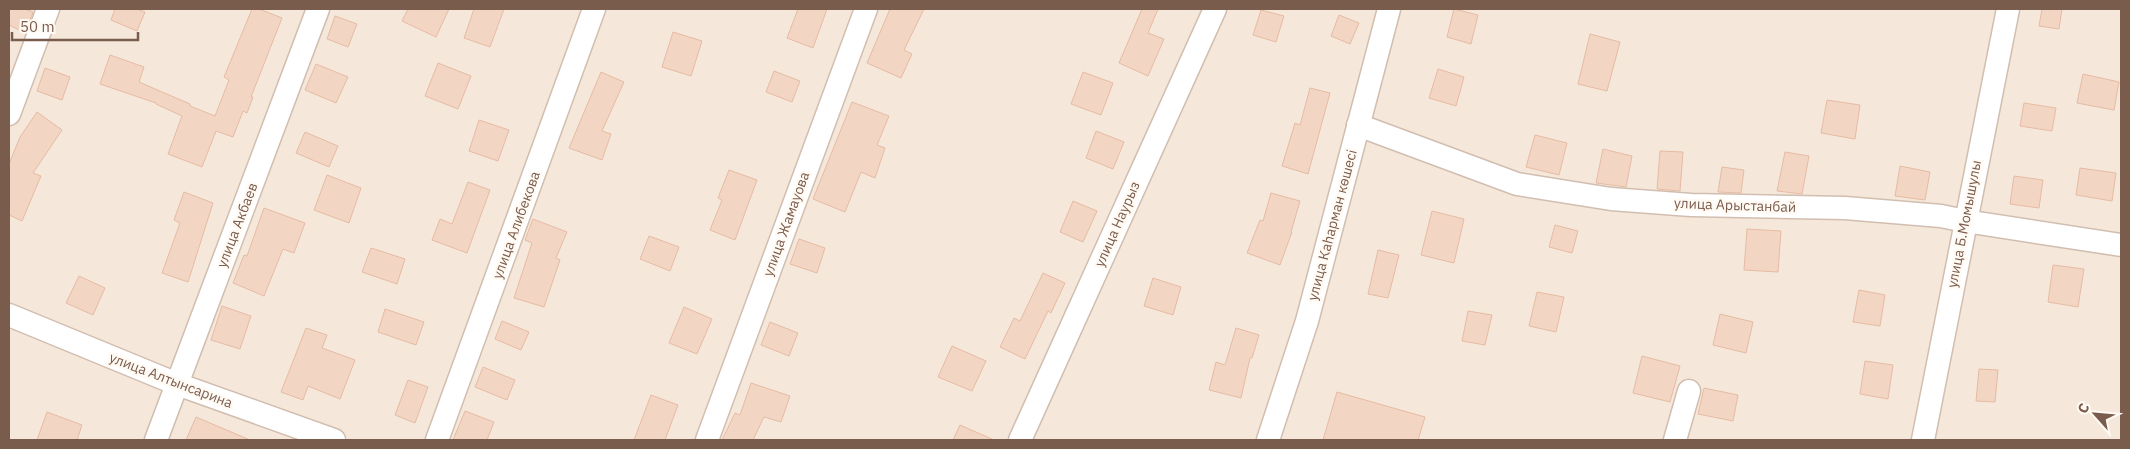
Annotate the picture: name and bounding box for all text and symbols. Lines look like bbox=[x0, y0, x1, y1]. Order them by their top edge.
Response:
scale bar bbox=[12, 10, 139, 42]
text: 50 m bbox=[20, 17, 55, 36]
street label: улица Каһарман көшесі bbox=[1303, 147, 1361, 303]
street label: улица Б.Момышулы bbox=[1943, 159, 1985, 289]
street label: улица Алибекова bbox=[488, 168, 544, 281]
street label: улица Жамауова bbox=[759, 169, 813, 279]
street label: улица Наурыз bbox=[1090, 178, 1144, 270]
street label: улица Акбаев bbox=[213, 180, 261, 270]
street label: улица Арыстанбай bbox=[1674, 194, 1796, 216]
street label: улица Алтынсарина bbox=[107, 348, 236, 412]
north arrow bbox=[2070, 389, 2120, 439]
text: С bbox=[2073, 400, 2094, 416]

